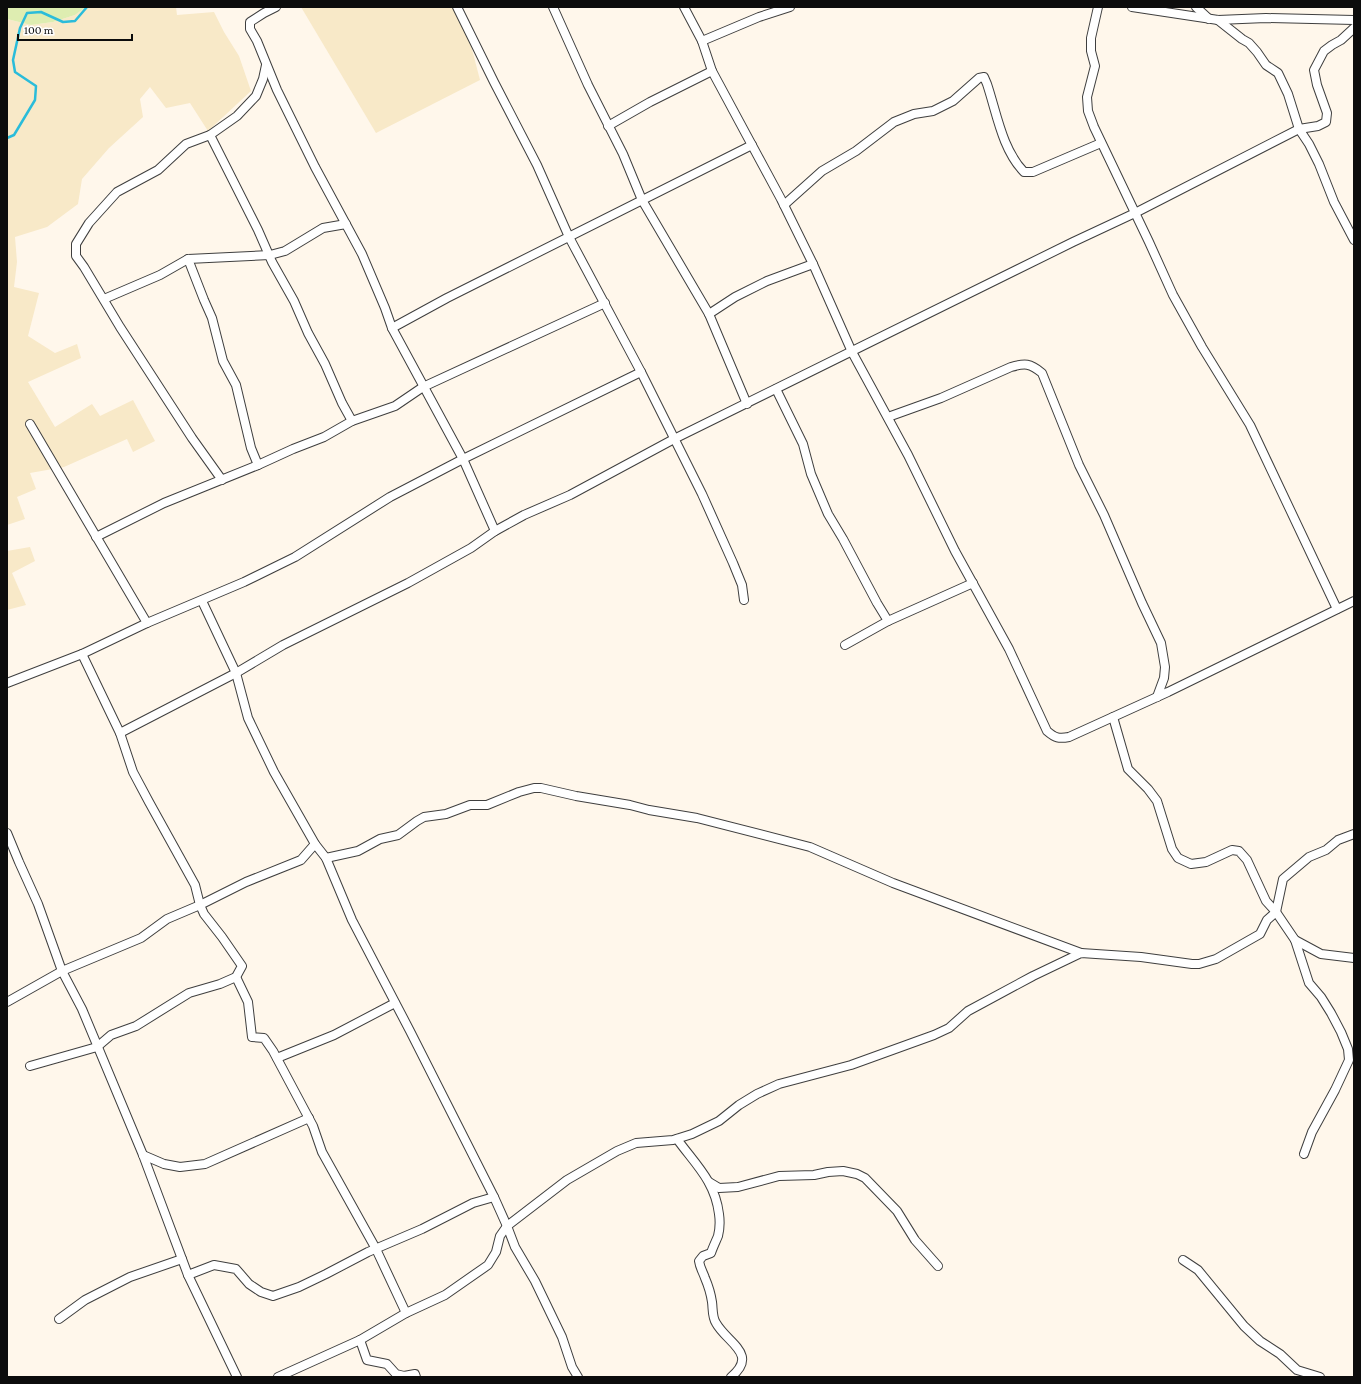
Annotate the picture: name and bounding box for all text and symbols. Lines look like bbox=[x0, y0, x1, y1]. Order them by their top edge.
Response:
scale bar bbox=[18, 16, 132, 42]
text: 100 m bbox=[24, 23, 54, 37]

